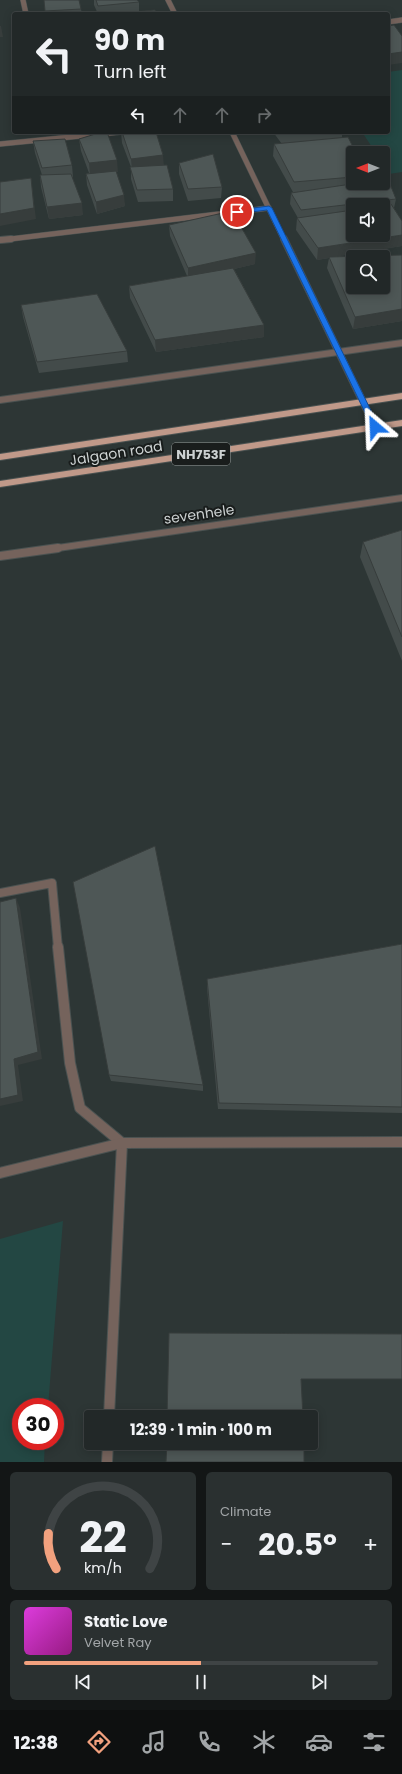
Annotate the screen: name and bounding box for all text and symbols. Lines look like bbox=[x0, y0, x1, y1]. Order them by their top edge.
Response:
text: 90 m bbox=[94, 21, 165, 60]
icon: left bbox=[28, 28, 80, 80]
text: Turn left bbox=[94, 59, 166, 84]
icon: left bbox=[127, 104, 149, 126]
icon: ahead bbox=[169, 104, 191, 126]
icon: ahead bbox=[211, 104, 233, 126]
icon: right bbox=[253, 104, 275, 126]
north arrow bbox=[346, 146, 390, 190]
map controls bbox=[346, 146, 390, 294]
pin bbox=[220, 195, 254, 229]
button: sound bbox=[346, 198, 390, 242]
icon: arrive bbox=[226, 201, 248, 223]
button: search bbox=[346, 250, 390, 294]
position arrow bbox=[354, 406, 396, 448]
street label: Jalgaon road bbox=[68, 436, 164, 470]
road number: NH753F bbox=[172, 443, 230, 465]
street label: sevenhele bbox=[162, 499, 236, 529]
speed limit sign: 30 bbox=[12, 1398, 64, 1450]
text: 12:39 · 1 min · 100 m bbox=[130, 1419, 272, 1440]
text: Climate bbox=[220, 1502, 271, 1521]
text: 22 bbox=[79, 1508, 127, 1567]
text: 20.5° bbox=[258, 1523, 337, 1566]
text: − bbox=[220, 1529, 232, 1560]
text: + bbox=[363, 1529, 378, 1560]
text: km/h bbox=[84, 1558, 122, 1578]
text: Static Love bbox=[84, 1611, 168, 1632]
text: Velvet Ray bbox=[84, 1633, 152, 1652]
icon: previous bbox=[72, 1671, 94, 1693]
icon: pause bbox=[190, 1671, 212, 1693]
icon: next bbox=[308, 1671, 330, 1693]
icon: directions bbox=[85, 1728, 113, 1756]
icon: music bbox=[140, 1728, 168, 1756]
icon: phone bbox=[195, 1728, 223, 1756]
icon: climate bbox=[250, 1728, 278, 1756]
icon: car bbox=[305, 1728, 333, 1756]
icon: filters bbox=[360, 1728, 388, 1756]
text: 12:38 bbox=[14, 1730, 58, 1755]

